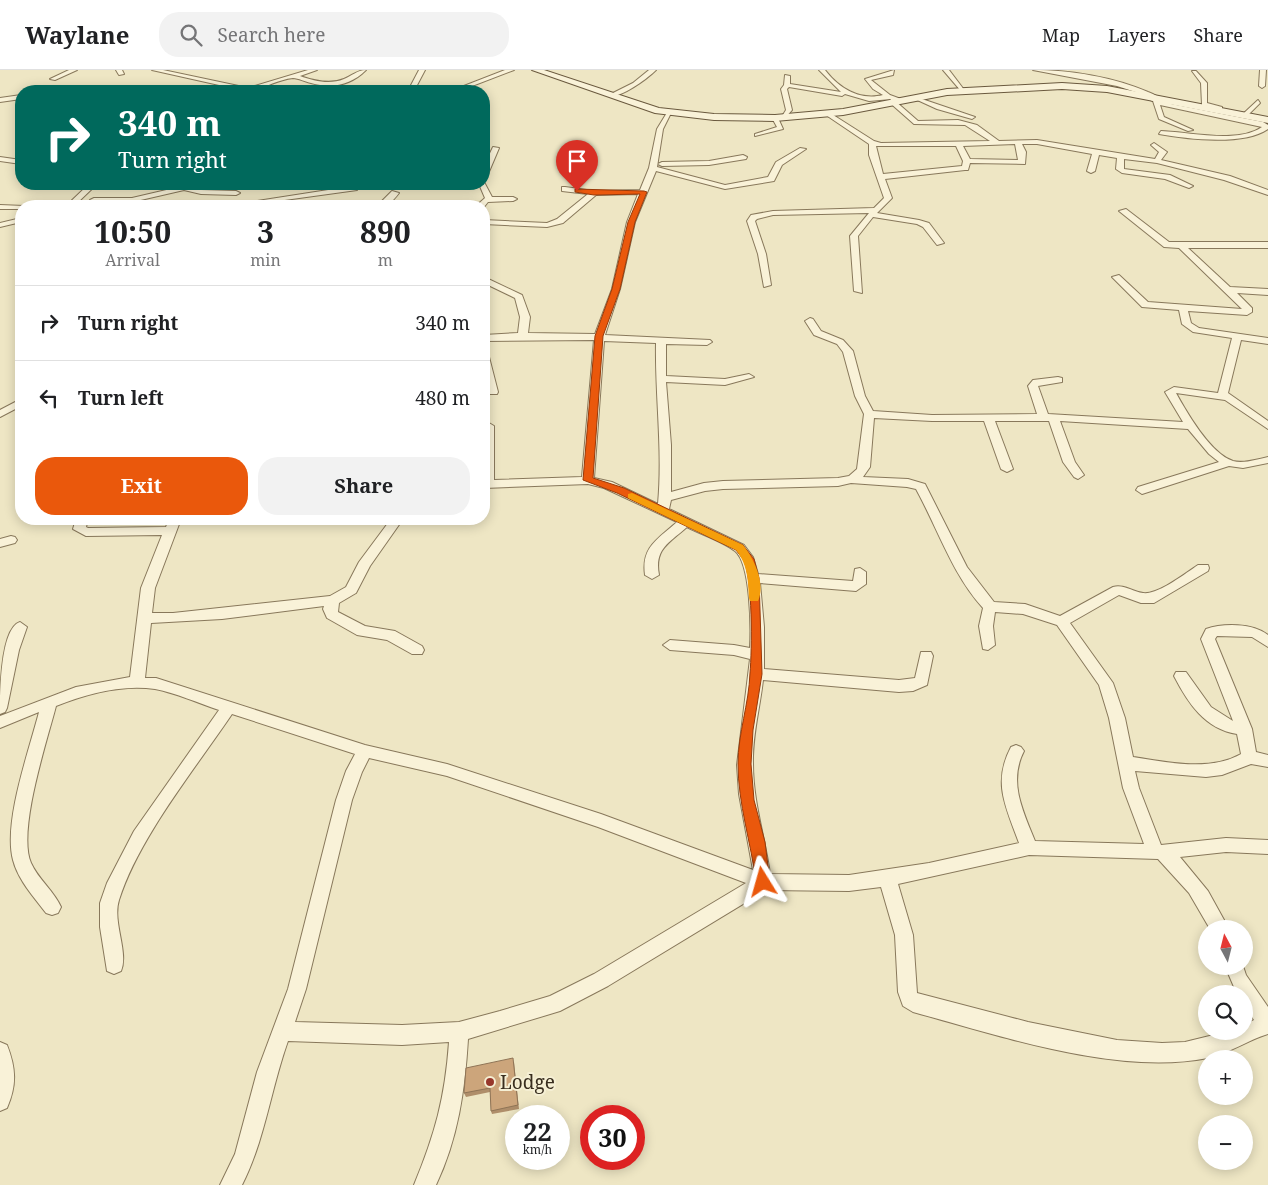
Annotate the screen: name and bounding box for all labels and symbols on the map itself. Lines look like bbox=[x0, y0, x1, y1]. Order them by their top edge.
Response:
pin bbox=[556, 140, 598, 191]
position arrow bbox=[736, 855, 788, 907]
north arrow bbox=[1198, 920, 1252, 975]
place label: Lodge bbox=[500, 1069, 555, 1095]
marker: Lodge bbox=[484, 1076, 496, 1088]
speed limit sign: 30 bbox=[580, 1105, 645, 1170]

